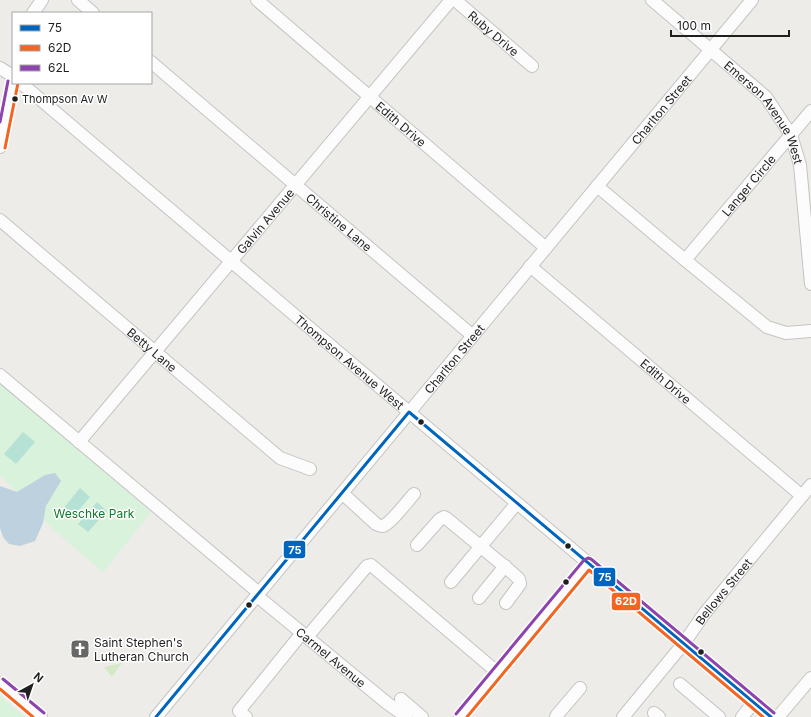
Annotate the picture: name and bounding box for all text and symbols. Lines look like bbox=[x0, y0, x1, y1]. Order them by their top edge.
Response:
street label: Ruby Drive bbox=[465, 7, 522, 59]
legend bbox=[12, 12, 152, 84]
scale bar bbox=[671, 12, 789, 38]
text: 100 m bbox=[677, 18, 711, 33]
text: 75 bbox=[48, 20, 62, 35]
text: 62D bbox=[48, 40, 71, 55]
street label: Emerson Avenue West bbox=[721, 57, 807, 165]
text: 62L bbox=[48, 60, 70, 75]
street label: Charlton Street bbox=[628, 72, 694, 147]
place label: Thompson Av W bbox=[22, 92, 108, 106]
marker: Thompson Av W bbox=[10, 94, 20, 104]
street label: Edith Drive bbox=[373, 98, 429, 150]
street label: Langer Circle bbox=[718, 151, 778, 219]
street label: Galvin Avenue bbox=[233, 185, 297, 257]
street label: Christine Lane bbox=[303, 190, 375, 254]
street label: Thompson Avenue West bbox=[292, 311, 407, 412]
street label: Charlton Street bbox=[421, 321, 487, 396]
street label: Betty Lane bbox=[125, 324, 180, 375]
street label: Edith Drive bbox=[638, 355, 694, 407]
unlabelled marker bbox=[416, 417, 426, 427]
park label: Weschke Park bbox=[54, 506, 135, 521]
line badge: 75 bbox=[283, 540, 306, 559]
unlabelled marker bbox=[563, 541, 573, 551]
text: 75 bbox=[288, 543, 302, 557]
street label: Bellows Street bbox=[692, 555, 755, 627]
line badge: 75 bbox=[593, 567, 616, 587]
text: 75 bbox=[598, 570, 612, 584]
unlabelled marker bbox=[561, 577, 571, 587]
line badge: 62D bbox=[611, 592, 641, 611]
text: 62D bbox=[615, 594, 637, 608]
unlabelled marker bbox=[244, 600, 254, 610]
street label: Carmel Avenue bbox=[293, 624, 369, 690]
place label: Saint Stephen's Lutheran Church bbox=[94, 635, 189, 664]
church icon: Saint Stephen's Lutheran Church bbox=[69, 638, 91, 660]
unlabelled marker bbox=[696, 647, 706, 657]
north arrow bbox=[12, 665, 52, 705]
text: N bbox=[31, 669, 46, 685]

